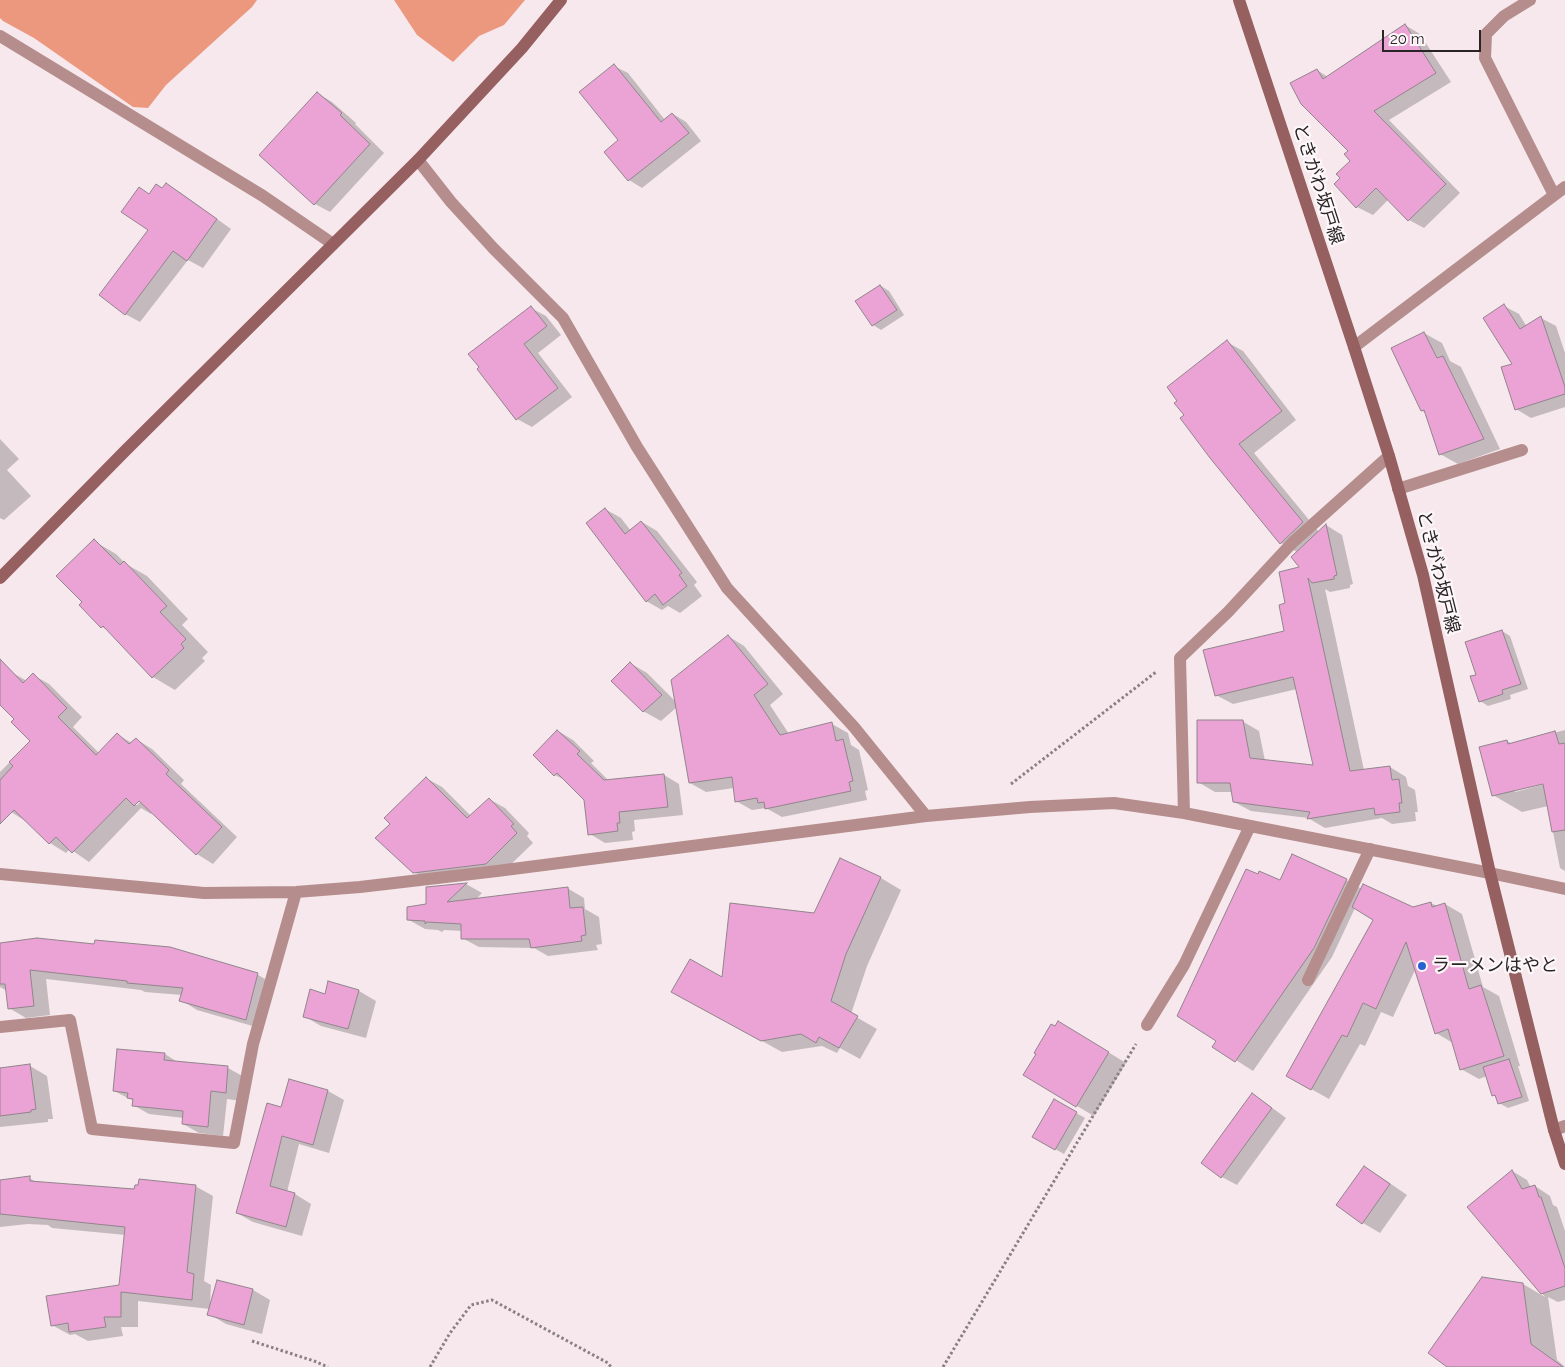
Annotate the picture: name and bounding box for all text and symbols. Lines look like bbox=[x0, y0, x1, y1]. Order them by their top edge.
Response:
scale bar bbox=[1385, 20, 1484, 52]
text: 20 m bbox=[1390, 30, 1425, 48]
street label: ときがわ坂戸線 bbox=[1288, 121, 1348, 247]
street label: ときがわ坂戸線 bbox=[1412, 508, 1464, 636]
place label: ラーメンはやと bbox=[1432, 955, 1558, 977]
marker: ラーメンはやと bbox=[1416, 960, 1428, 972]

